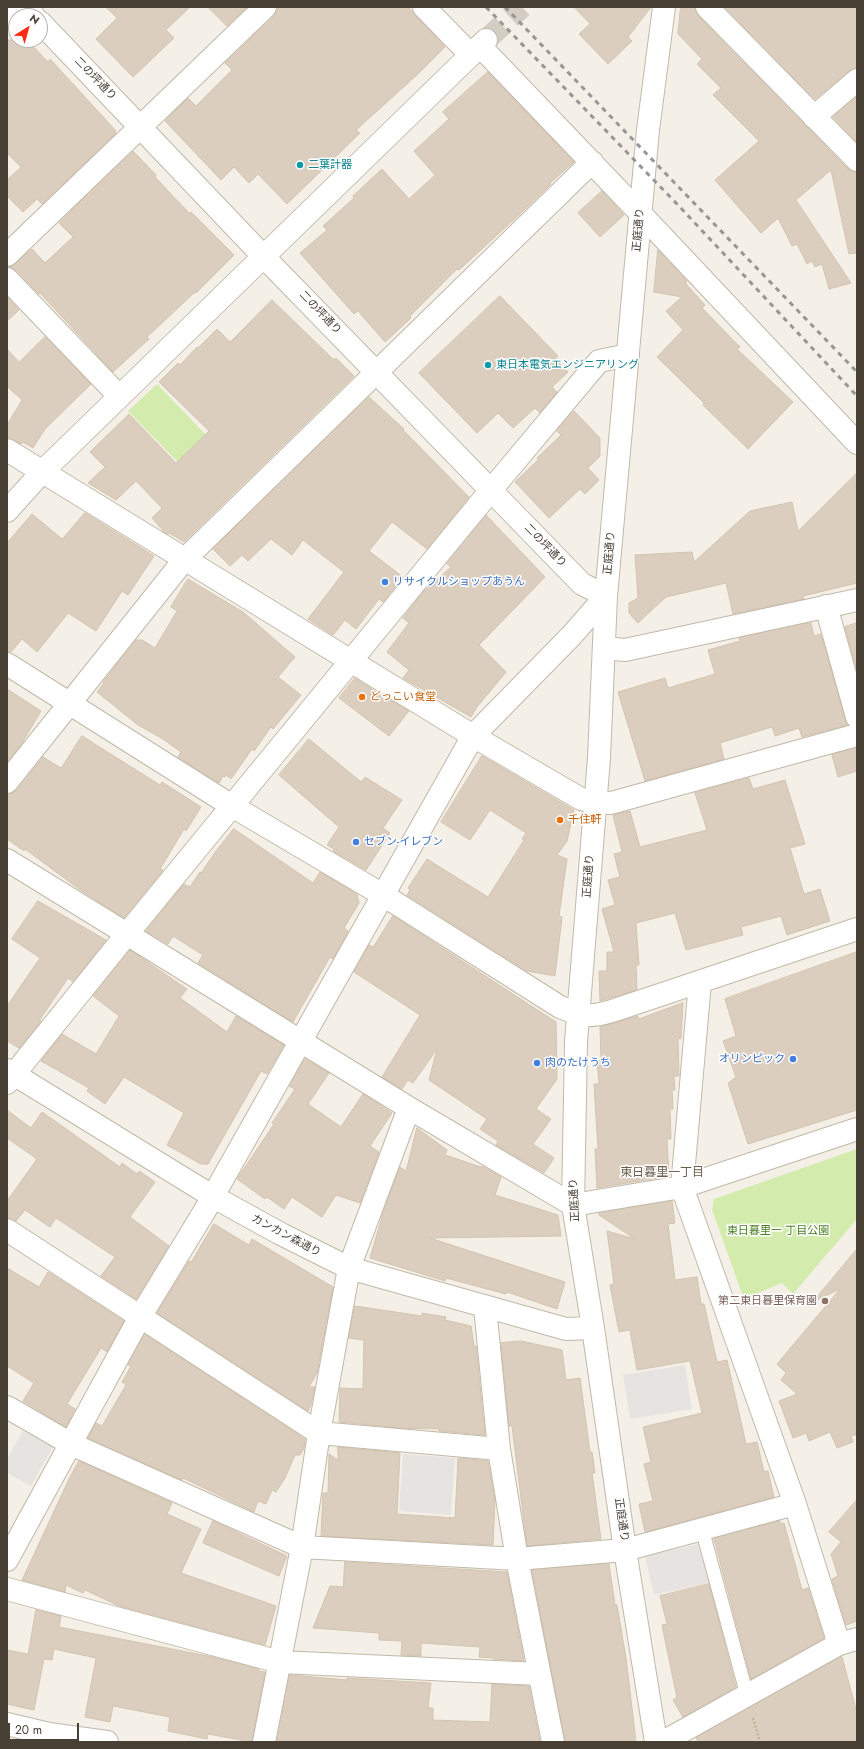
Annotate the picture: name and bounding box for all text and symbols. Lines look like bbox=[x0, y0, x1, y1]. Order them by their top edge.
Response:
north arrow bbox=[8, 8, 48, 48]
text: N bbox=[26, 10, 43, 28]
street label: 二の坪通り bbox=[71, 55, 119, 103]
place label: 二葉計器 bbox=[308, 158, 352, 172]
marker: 二葉計器 bbox=[295, 160, 305, 170]
street label: 正庭通り bbox=[631, 208, 647, 252]
street label: 二の坪通り bbox=[296, 289, 344, 337]
place label: 東日本電気エンジニアリング bbox=[496, 358, 639, 372]
marker: 東日本電気エンジニアリング bbox=[483, 360, 493, 370]
street label: 二の坪通り bbox=[521, 522, 569, 570]
street label: 正庭通り bbox=[602, 531, 618, 575]
place label: リサイクルショップあうん bbox=[393, 575, 525, 589]
marker: リサイクルショップあうん bbox=[380, 577, 390, 587]
place label: どっこい食堂 bbox=[370, 690, 436, 704]
marker: どっこい食堂 bbox=[357, 692, 367, 702]
place label: 千住軒 bbox=[568, 813, 601, 827]
marker: 千住軒 bbox=[555, 815, 565, 825]
place label: セブン-イレブン bbox=[364, 835, 443, 849]
marker: セブン-イレブン bbox=[351, 837, 361, 847]
street label: 正庭通り bbox=[581, 854, 597, 898]
place label: オリンピック bbox=[719, 1052, 785, 1066]
marker: オリンピック bbox=[788, 1054, 798, 1064]
place label: 肉のたけうち bbox=[545, 1056, 611, 1070]
marker: 肉のたけうち bbox=[532, 1058, 542, 1068]
district label: 東日暮里一丁目 bbox=[620, 1166, 704, 1180]
street label: 正庭通り bbox=[567, 1178, 583, 1222]
street label: カンカン森通り bbox=[249, 1212, 323, 1260]
park label: 東日暮里一 丁目公園 bbox=[727, 1224, 829, 1238]
place label: 第二東日暮里保育園 bbox=[718, 1294, 817, 1308]
marker: 第二東日暮里保育園 bbox=[820, 1296, 830, 1306]
street label: 正庭通り bbox=[611, 1497, 631, 1543]
scale bar bbox=[10, 1715, 81, 1741]
text: 20 m bbox=[15, 1721, 42, 1739]

